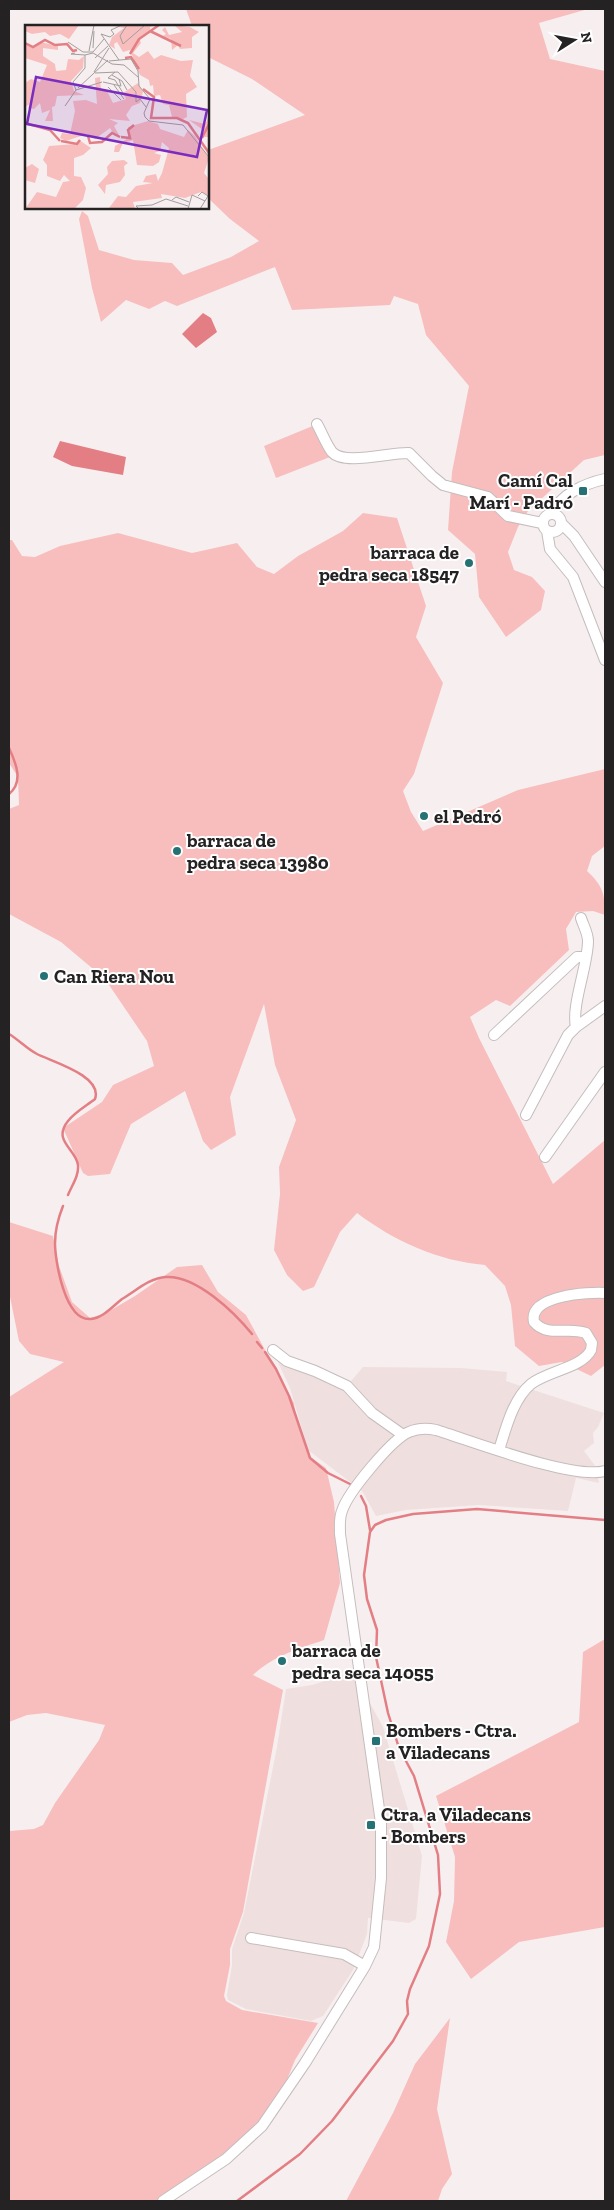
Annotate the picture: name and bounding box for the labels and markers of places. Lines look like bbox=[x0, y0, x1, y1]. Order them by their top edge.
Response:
place label: Camí Cal Marí - Padró bbox=[469, 469, 574, 514]
marker: Camí Cal Marí - Padró bbox=[577, 485, 589, 497]
place label: barraca de pedra seca 18547 bbox=[319, 541, 460, 586]
marker: barraca de pedra seca 18547 bbox=[463, 557, 475, 569]
place label: el Pedró bbox=[434, 805, 502, 828]
marker: el Pedró bbox=[418, 810, 430, 822]
place label: barraca de pedra seca 13980 bbox=[186, 829, 329, 874]
marker: barraca de pedra seca 13980 bbox=[171, 845, 183, 857]
place label: Can Riera Nou bbox=[54, 965, 174, 988]
marker: Can Riera Nou bbox=[38, 970, 50, 982]
place label: barraca de pedra seca 14055 bbox=[291, 1639, 434, 1684]
marker: barraca de pedra seca 14055 bbox=[276, 1655, 288, 1667]
place label: Bombers - Ctra. a Viladecans bbox=[386, 1719, 516, 1764]
marker: Bombers - Ctra. a Viladecans bbox=[370, 1735, 382, 1747]
place label: Ctra. a Viladecans - Bombers bbox=[381, 1803, 531, 1848]
marker: Ctra. a Viladecans - Bombers bbox=[365, 1819, 377, 1831]

